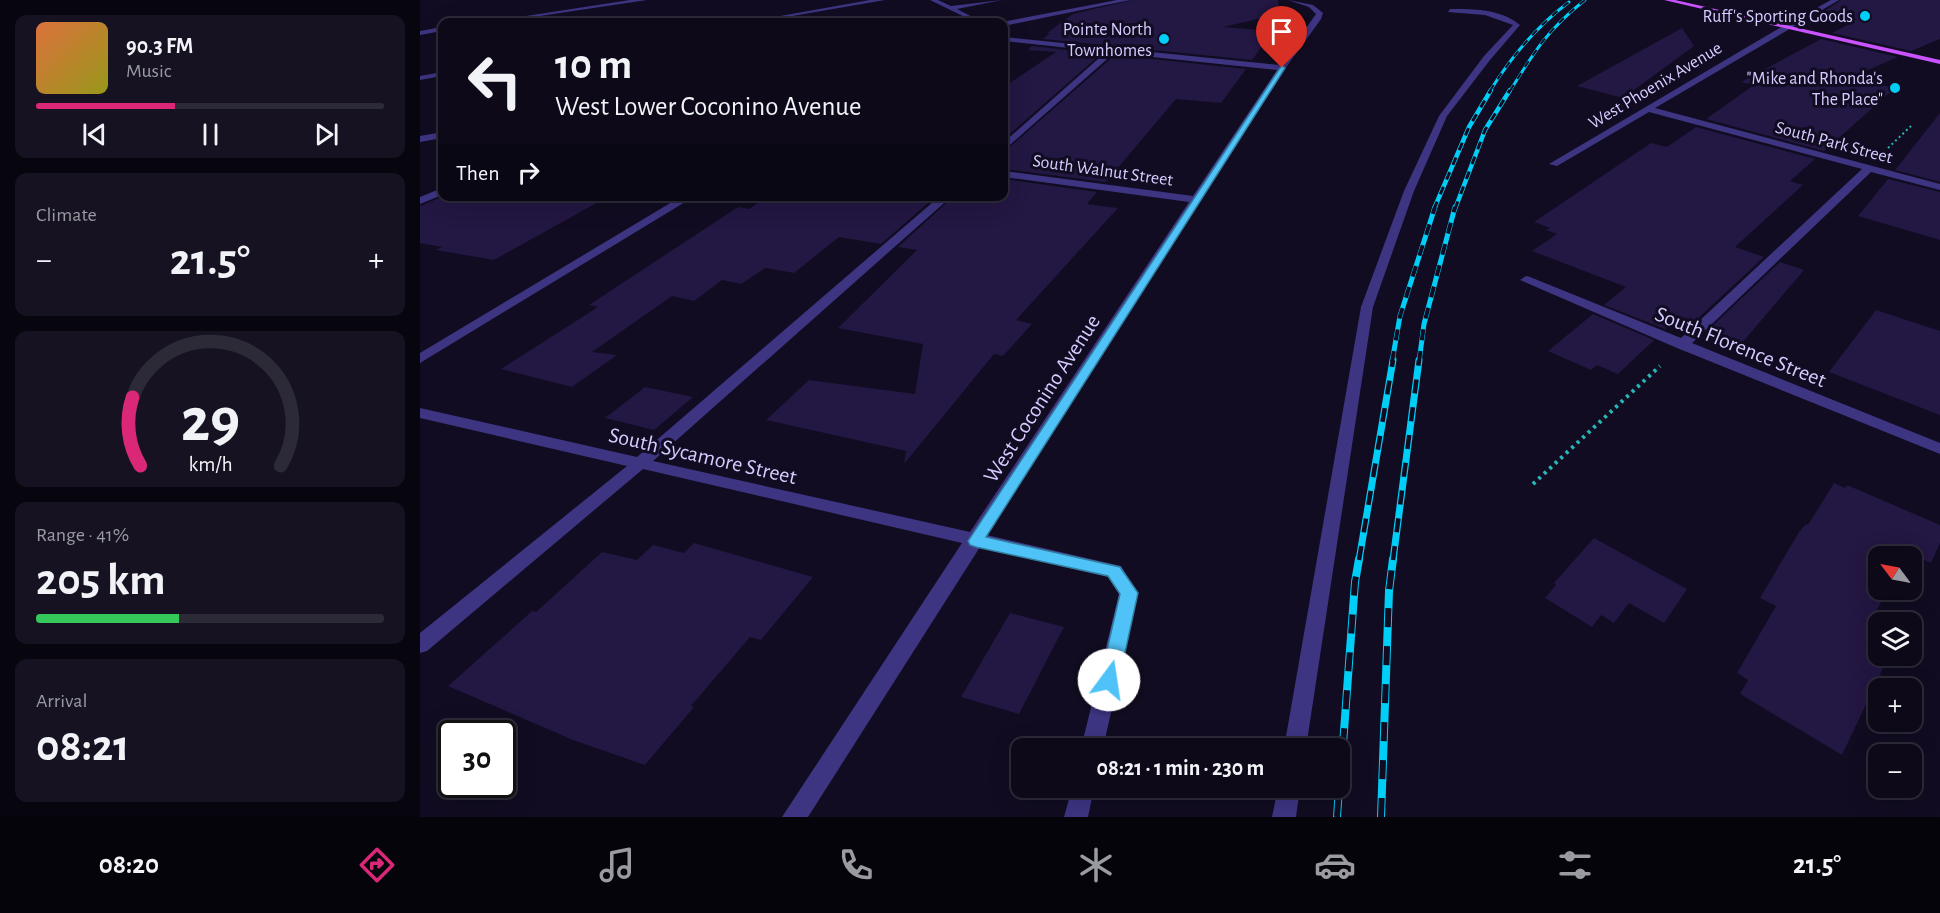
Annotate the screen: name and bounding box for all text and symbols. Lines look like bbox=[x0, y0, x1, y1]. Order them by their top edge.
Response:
pin bbox=[1256, 6, 1307, 68]
place label: Ruff's Sporting Goods bbox=[1703, 8, 1853, 26]
marker: Ruff's Sporting Goods bbox=[1858, 9, 1872, 23]
icon: arrive bbox=[1265, 15, 1298, 48]
place label: Pointe North Townhomes bbox=[1063, 21, 1152, 60]
marker: Pointe North Townhomes bbox=[1157, 32, 1171, 46]
text: 90.3 FM bbox=[126, 35, 193, 57]
street label: West Phoenix Avenue bbox=[1586, 39, 1725, 133]
icon: left bbox=[456, 42, 534, 120]
text: 10 m bbox=[555, 44, 632, 86]
text: Music bbox=[126, 61, 172, 81]
place label: "Mike and Rhonda's The Place" bbox=[1747, 70, 1883, 109]
marker: "Mike and Rhonda's The Place" bbox=[1888, 81, 1902, 95]
text: West Lower Coconino Avenue bbox=[555, 93, 862, 120]
icon: previous bbox=[78, 118, 111, 151]
icon: pause bbox=[194, 118, 227, 151]
icon: next bbox=[310, 118, 343, 151]
street label: South Park Street bbox=[1773, 119, 1895, 167]
street label: South Walnut Street bbox=[1031, 152, 1174, 190]
icon: right bbox=[512, 156, 545, 189]
text: Then bbox=[456, 162, 500, 184]
text: Climate bbox=[36, 205, 97, 225]
text: 21.5° bbox=[170, 238, 250, 283]
text: − bbox=[36, 244, 52, 277]
text: + bbox=[368, 244, 384, 277]
street label: South Florence Street bbox=[1652, 303, 1829, 391]
street label: West Coconino Avenue bbox=[979, 311, 1104, 486]
text: 29 bbox=[180, 390, 240, 452]
street label: South Sycamore Street bbox=[607, 424, 799, 488]
text: km/h bbox=[188, 454, 232, 475]
text: Range · 41% bbox=[36, 525, 129, 545]
north arrow bbox=[1868, 546, 1922, 600]
map controls bbox=[1868, 546, 1922, 798]
text: 205 km bbox=[36, 558, 165, 603]
button: layers bbox=[1868, 612, 1922, 666]
position arrow bbox=[1077, 648, 1141, 712]
button: + bbox=[1868, 678, 1922, 732]
text: Arrival bbox=[36, 691, 87, 711]
speed limit sign: 30 bbox=[438, 720, 516, 798]
text: 08:21 bbox=[36, 724, 129, 769]
button: − bbox=[1868, 744, 1922, 798]
text: 08:21 · 1 min · 230 m bbox=[1097, 757, 1264, 779]
icon: directions bbox=[356, 844, 398, 886]
icon: music bbox=[596, 844, 638, 886]
icon: phone bbox=[835, 844, 877, 886]
icon: climate bbox=[1075, 844, 1117, 886]
icon: car bbox=[1314, 844, 1356, 886]
icon: filters bbox=[1554, 844, 1596, 886]
text: 08:20 bbox=[99, 851, 159, 878]
text: 21.5° bbox=[1793, 851, 1841, 878]

